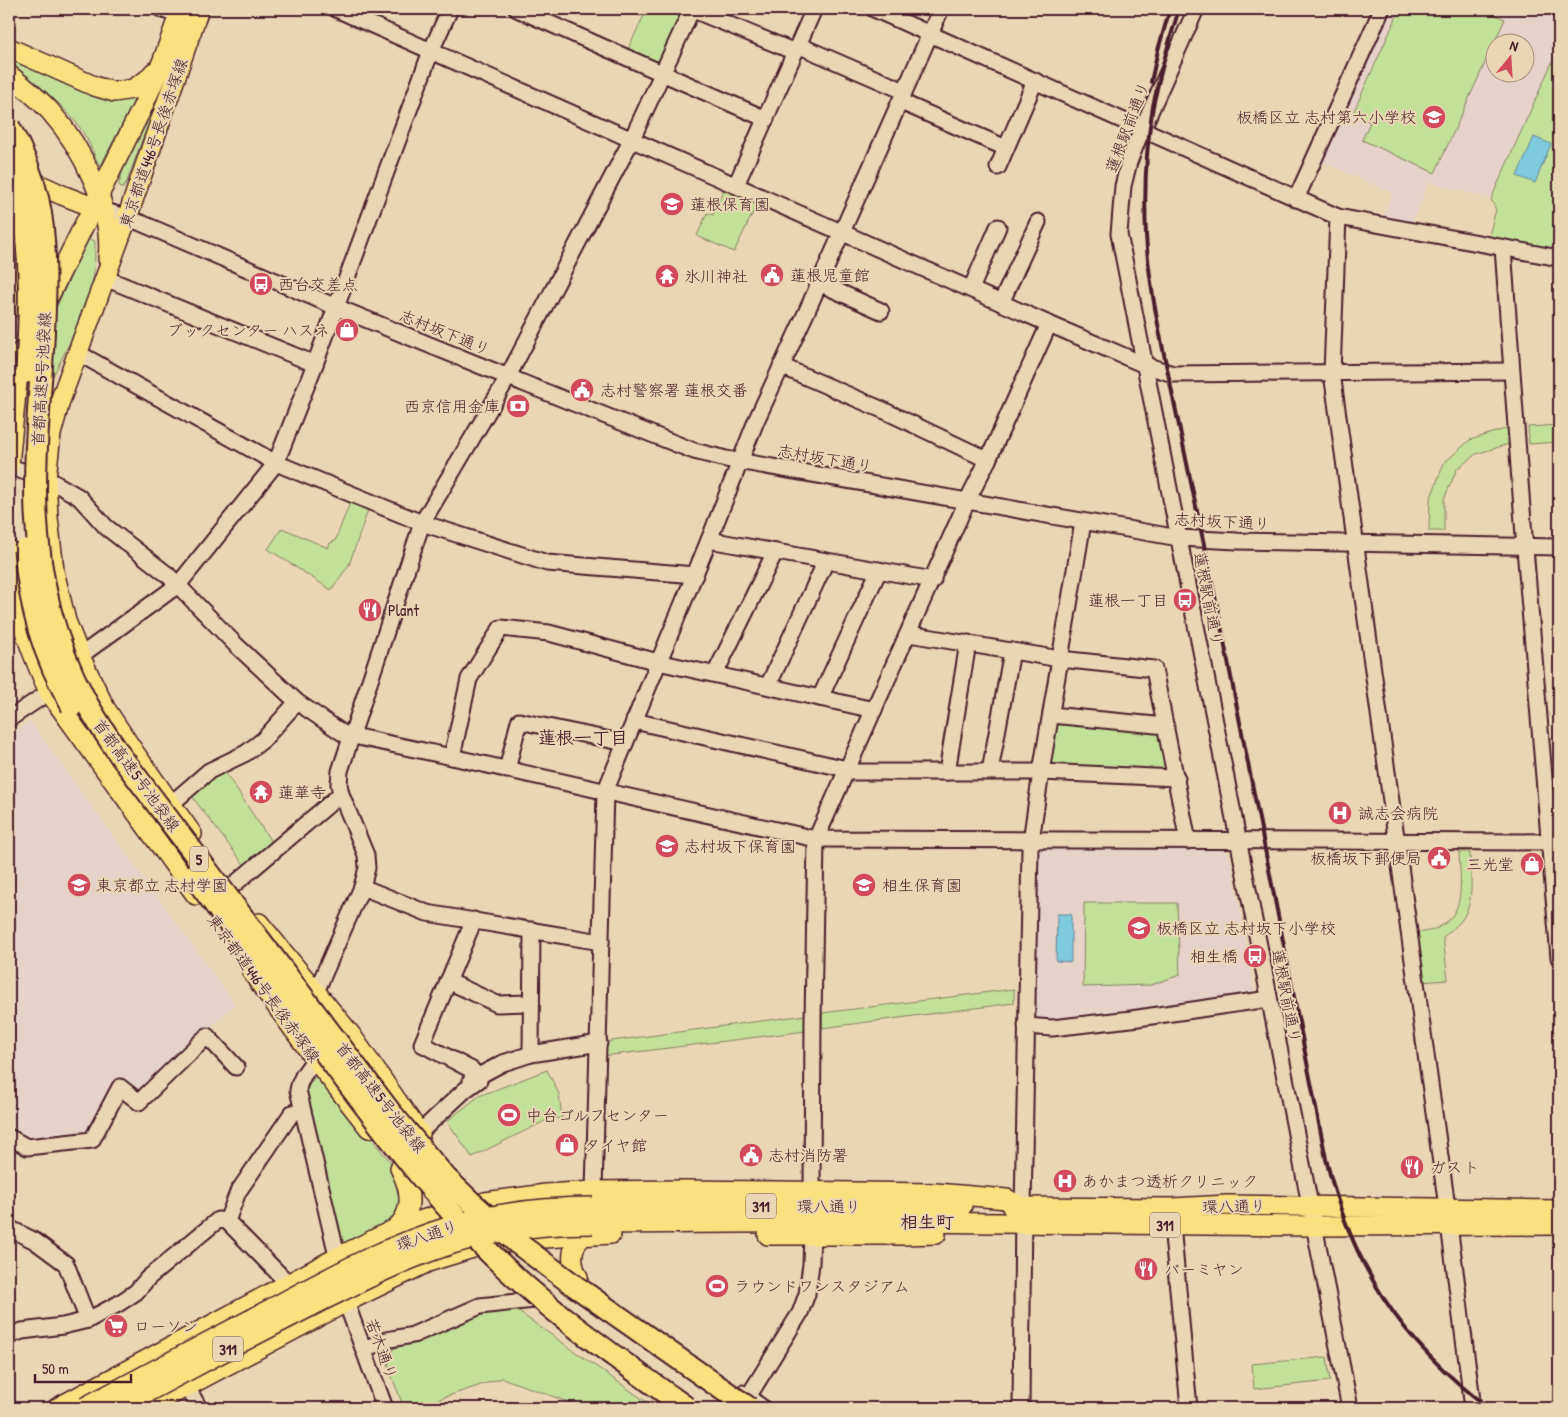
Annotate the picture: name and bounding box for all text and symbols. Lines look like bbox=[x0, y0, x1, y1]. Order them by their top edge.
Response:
north arrow bbox=[1486, 32, 1536, 82]
text: N bbox=[1508, 35, 1521, 56]
street label: 東京都道446号長後赤塚線 bbox=[114, 55, 192, 231]
street label: 蓮根駅前通り bbox=[1100, 78, 1154, 176]
school or university icon: 板橋区立 志村第六小学校 bbox=[1421, 104, 1447, 130]
place label: 板橋区立 志村第六小学校 bbox=[1236, 106, 1416, 128]
school or university icon: 蓮根保育園 bbox=[659, 191, 685, 217]
place label: 蓮根保育園 bbox=[690, 193, 770, 215]
public building icon: 蓮根児童館 bbox=[759, 262, 785, 288]
temple icon: 氷川神社 bbox=[654, 263, 680, 289]
place label: 蓮根児童館 bbox=[790, 264, 870, 286]
place label: 氷川神社 bbox=[684, 265, 748, 287]
bus stop icon: 西台交差点 bbox=[248, 271, 274, 297]
place label: 西台交差点 bbox=[278, 273, 358, 295]
street label: 志村坂下通り bbox=[396, 304, 494, 360]
street label: 首都高速5号池袋線 bbox=[26, 311, 56, 447]
shop icon: ブックセンター ハスネ bbox=[334, 317, 360, 343]
place label: ブックセンター ハスネ bbox=[167, 319, 330, 341]
public building icon: 志村警察署 蓮根交番 bbox=[569, 377, 595, 403]
place label: 志村警察署 蓮根交番 bbox=[600, 379, 748, 401]
bank icon: 西京信用金庫 bbox=[505, 393, 531, 419]
place label: 西京信用金庫 bbox=[404, 395, 500, 417]
street label: 志村坂下通り bbox=[776, 439, 874, 477]
street label: 志村坂下通り bbox=[1173, 508, 1271, 534]
street label: 蓮根駅前通り bbox=[1189, 550, 1229, 648]
bus stop icon: 蓮根一丁目 bbox=[1172, 587, 1198, 613]
place label: 蓮根一丁目 bbox=[1088, 589, 1168, 611]
restaurant icon: Plant bbox=[357, 597, 383, 623]
place label: Plant bbox=[388, 599, 419, 621]
street label: 首都高速5号池袋線 bbox=[88, 714, 186, 836]
district label: 蓮根一丁目 bbox=[538, 725, 628, 750]
temple icon: 蓮華寺 bbox=[248, 779, 274, 805]
place label: 蓮華寺 bbox=[278, 781, 326, 803]
hospital icon: 誠志会病院 bbox=[1327, 800, 1353, 826]
place label: 誠志会病院 bbox=[1358, 802, 1438, 824]
school or university icon: 志村坂下保育園 bbox=[654, 833, 680, 859]
place label: 志村坂下保育園 bbox=[684, 835, 796, 857]
public building icon: 板橋坂下郵便局 bbox=[1426, 845, 1452, 871]
road number: 5 bbox=[190, 846, 208, 872]
place label: 板橋坂下郵便局 bbox=[1310, 847, 1422, 869]
shop icon: 三光堂 bbox=[1519, 851, 1545, 877]
place label: 三光堂 bbox=[1466, 853, 1514, 875]
school or university icon: 東京都立 志村学園 bbox=[66, 872, 92, 898]
school or university icon: 相生保育園 bbox=[851, 872, 877, 898]
place label: 東京都立 志村学園 bbox=[96, 874, 228, 896]
place label: 相生保育園 bbox=[882, 874, 962, 896]
street label: 東京都道446号長後赤塚線 bbox=[203, 909, 325, 1067]
school or university icon: 板橋区立 志村坂下小学校 bbox=[1126, 915, 1152, 941]
place label: 板橋区立 志村坂下小学校 bbox=[1156, 917, 1336, 939]
bus stop icon: 相生橋 bbox=[1242, 943, 1268, 969]
place label: 相生橋 bbox=[1190, 945, 1238, 967]
street label: 蓮根駅前通り bbox=[1267, 947, 1307, 1045]
street label: 首都高速5号池袋線 bbox=[331, 1037, 431, 1157]
sports icon: 中台ゴルフセンター bbox=[496, 1102, 522, 1128]
place label: 中台ゴルフセンター bbox=[526, 1104, 669, 1126]
shop icon: タイヤ館 bbox=[554, 1132, 580, 1158]
place label: タイヤ館 bbox=[584, 1134, 647, 1156]
public building icon: 志村消防署 bbox=[738, 1142, 764, 1168]
place label: 志村消防署 bbox=[768, 1144, 848, 1166]
restaurant icon: ガスト bbox=[1399, 1154, 1425, 1180]
place label: ガスト bbox=[1430, 1156, 1480, 1178]
hospital icon: あかまつ透析クリニック bbox=[1052, 1168, 1078, 1194]
place label: あかまつ透析クリニック bbox=[1082, 1170, 1258, 1192]
road number: 311 bbox=[746, 1194, 776, 1218]
street label: 環八通り bbox=[1202, 1194, 1266, 1218]
street label: 環八通り bbox=[797, 1195, 861, 1217]
district label: 相生町 bbox=[900, 1209, 954, 1234]
road number: 311 bbox=[1150, 1212, 1180, 1238]
street label: 環八通り bbox=[393, 1214, 461, 1256]
restaurant icon: バーミヤン bbox=[1133, 1256, 1159, 1282]
place label: バーミヤン bbox=[1164, 1258, 1244, 1280]
sports icon: ラウンドワンスタジアム bbox=[704, 1273, 730, 1299]
place label: ラウンドワンスタジアム bbox=[734, 1275, 910, 1297]
supermarket icon: ローソン bbox=[103, 1313, 129, 1339]
place label: ローソン bbox=[134, 1315, 198, 1337]
street label: 若木通り bbox=[361, 1315, 403, 1383]
road number: 311 bbox=[213, 1336, 243, 1362]
scale bar bbox=[35, 1352, 131, 1384]
text: 50 m bbox=[42, 1358, 69, 1379]

